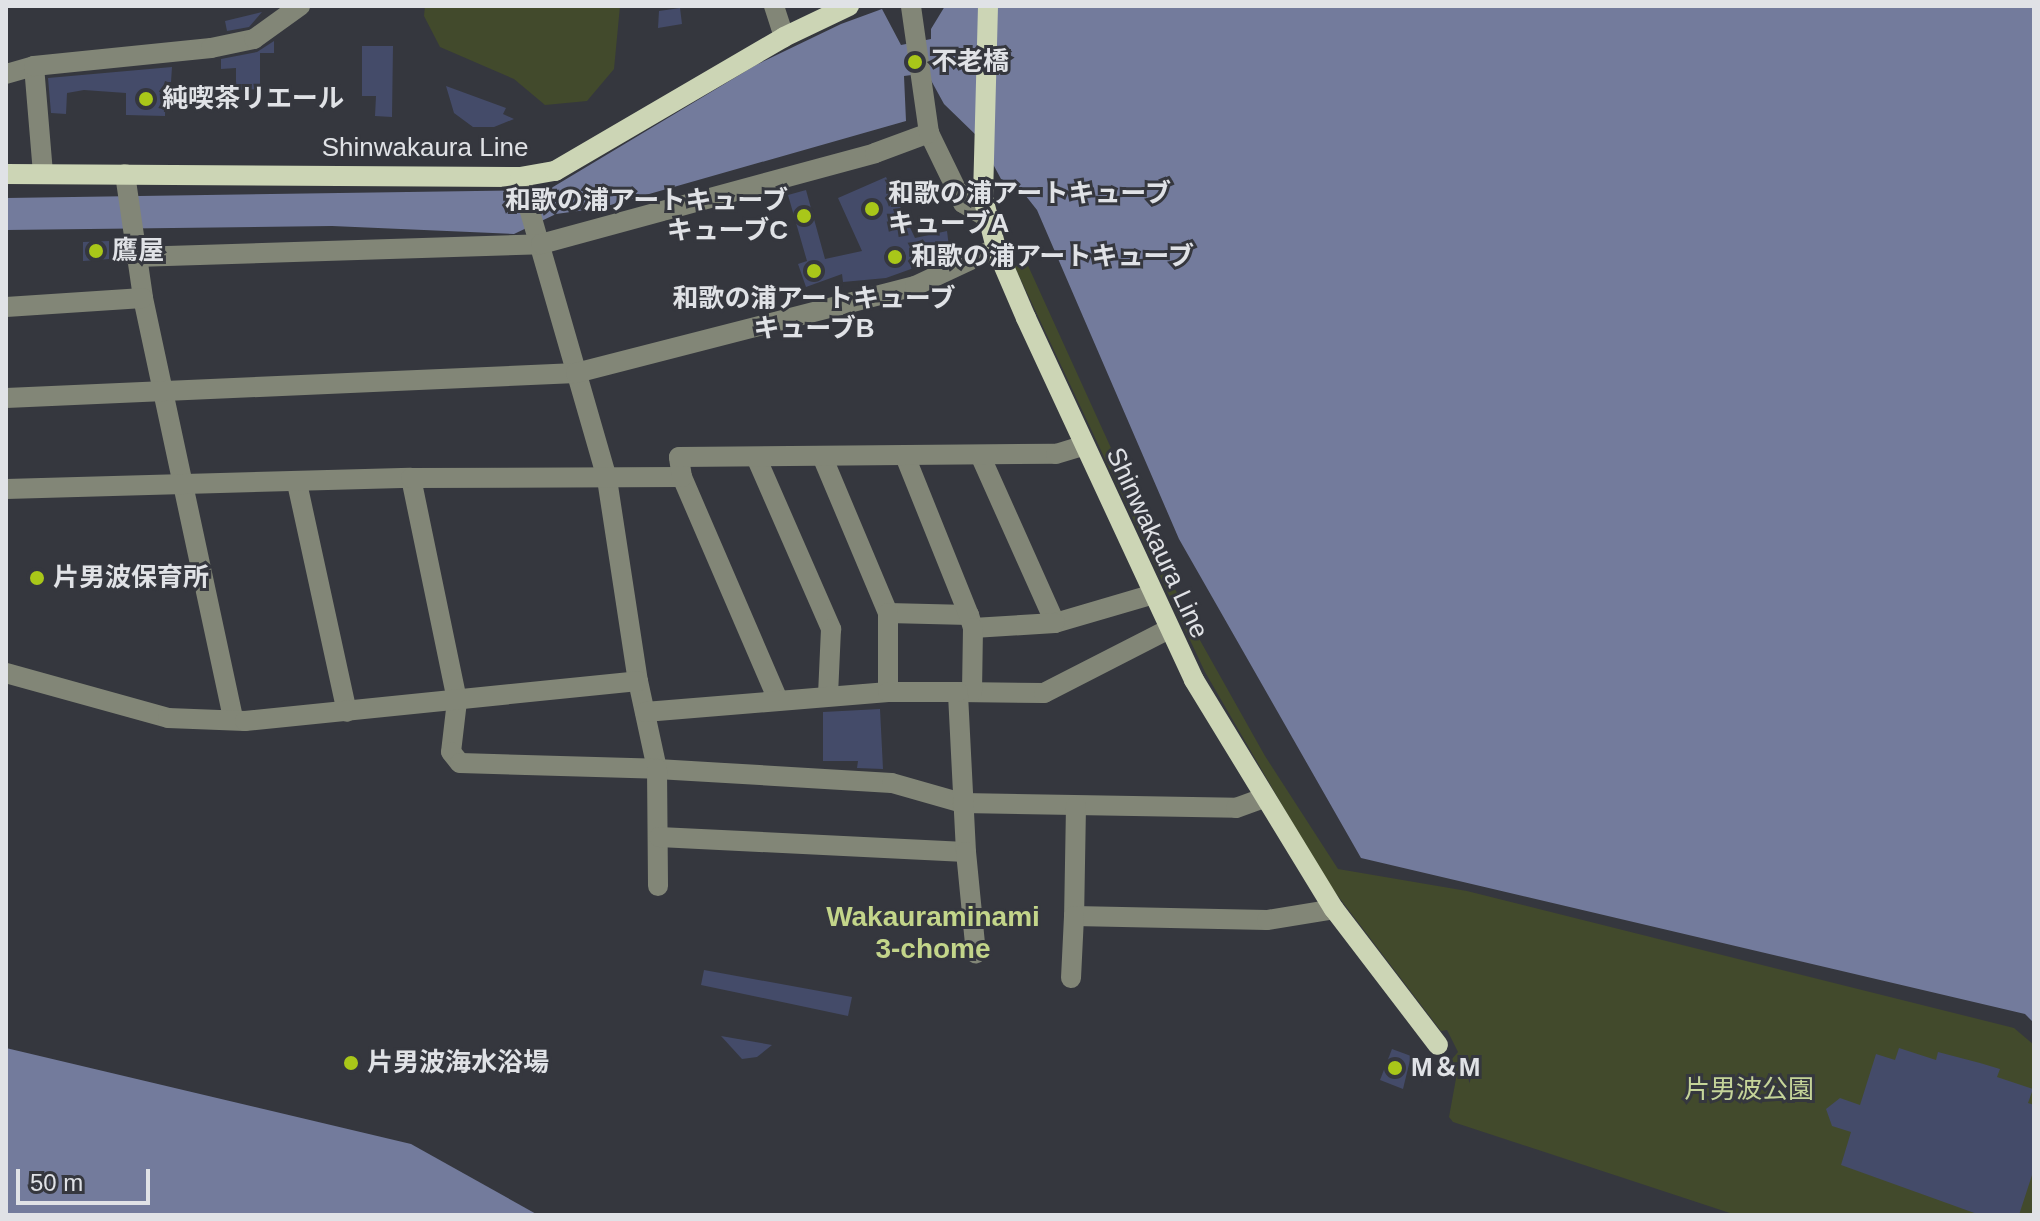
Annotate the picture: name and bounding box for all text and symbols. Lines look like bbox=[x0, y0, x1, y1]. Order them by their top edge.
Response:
place label: 不老橋 bbox=[931, 46, 1009, 78]
marker: 不老橋 bbox=[906, 53, 924, 71]
place label: 純喫茶リエール bbox=[162, 83, 344, 115]
marker: 純喫茶リエール bbox=[137, 90, 155, 108]
street label: Shinwakaura Line bbox=[322, 132, 528, 164]
place label: 和歌の浦アートキューブ キューブA bbox=[888, 178, 1172, 240]
place label: 和歌の浦アートキューブ キューブC bbox=[504, 185, 788, 246]
marker: 和歌の浦アートキューブ キューブA bbox=[863, 200, 881, 218]
marker: 和歌の浦アートキューブ キューブC bbox=[795, 207, 813, 225]
place label: 鷹屋 bbox=[112, 235, 164, 267]
place label: 和歌の浦アートキューブ bbox=[911, 241, 1195, 273]
marker: 鷹屋 bbox=[87, 242, 105, 260]
marker: 和歌の浦アートキューブ bbox=[886, 248, 904, 266]
marker: 和歌の浦アートキューブ キューブB bbox=[805, 262, 823, 280]
place label: 和歌の浦アートキューブ キューブB bbox=[672, 283, 956, 344]
street label: Shinwakaura Line bbox=[1099, 443, 1215, 643]
place label: 片男波保育所 bbox=[53, 562, 209, 594]
marker: 片男波保育所 bbox=[28, 569, 46, 587]
district label: Wakauraminami 3-chome bbox=[826, 900, 1040, 966]
place label: 片男波海水浴場 bbox=[367, 1047, 549, 1079]
place label: M＆M bbox=[1411, 1052, 1480, 1084]
marker: 片男波海水浴場 bbox=[342, 1054, 360, 1072]
marker: M＆M bbox=[1386, 1059, 1404, 1077]
park label: 片男波公園 bbox=[1684, 1074, 1814, 1106]
scale bar bbox=[20, 1153, 154, 1203]
text: 50 m bbox=[30, 1169, 83, 1196]

